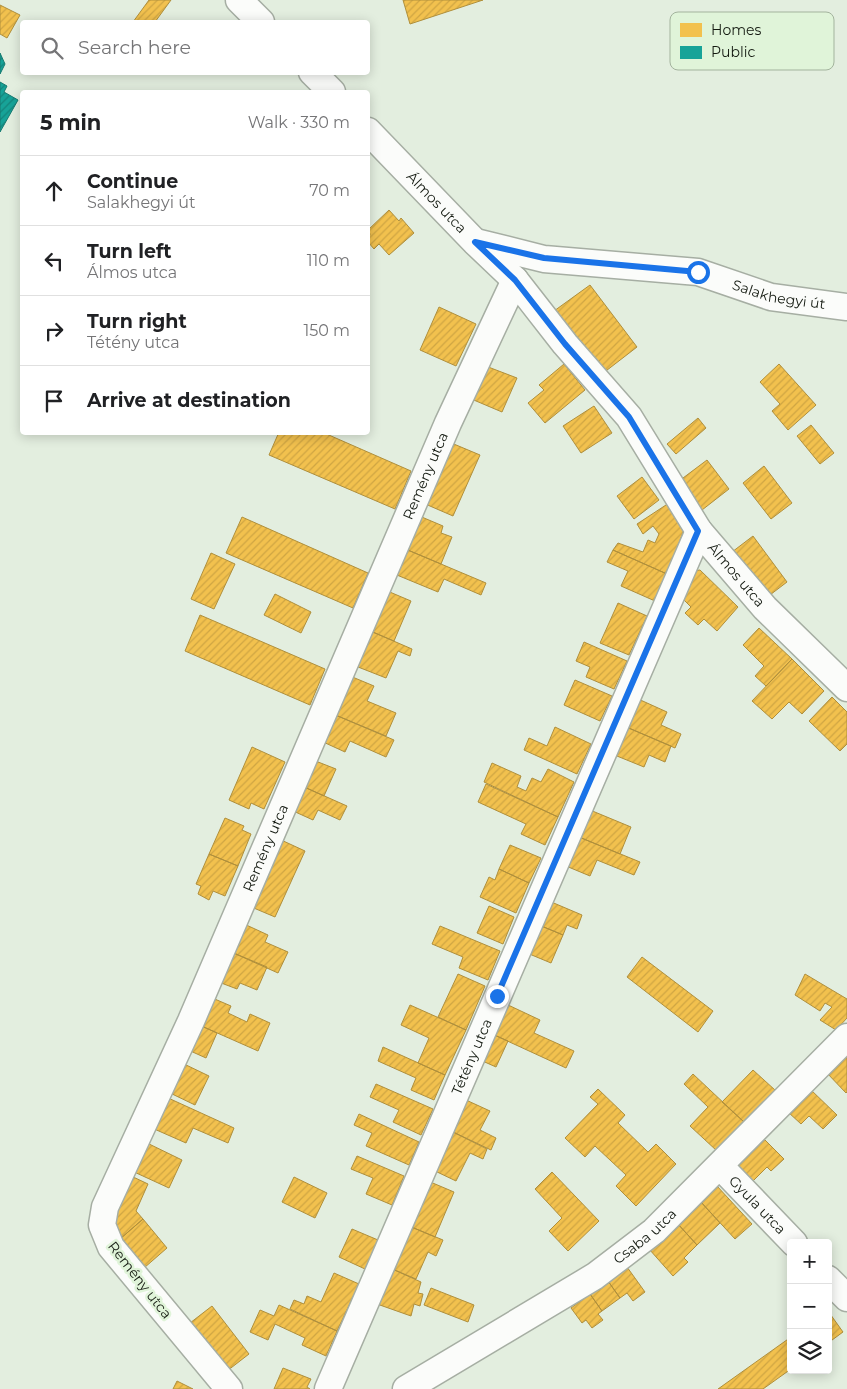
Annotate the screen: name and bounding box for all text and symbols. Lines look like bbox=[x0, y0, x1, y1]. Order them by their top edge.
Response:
legend bbox=[670, 12, 834, 70]
search box bbox=[20, 20, 370, 75]
text: Homes bbox=[711, 21, 761, 39]
icon: search bbox=[38, 34, 66, 62]
text: Search here bbox=[78, 36, 191, 59]
text: Public bbox=[711, 43, 755, 61]
text: 5 min bbox=[40, 110, 101, 135]
text: Walk · 330 m bbox=[248, 113, 350, 132]
street label: Álmos utca bbox=[403, 168, 471, 237]
text: Continue bbox=[87, 170, 178, 193]
icon: ahead bbox=[40, 177, 68, 205]
text: 70 m bbox=[309, 181, 350, 200]
text: Salakhegyi út bbox=[87, 193, 195, 212]
text: Turn left bbox=[87, 240, 172, 263]
icon: left bbox=[40, 247, 68, 275]
text: 110 m bbox=[307, 251, 350, 270]
route start bbox=[687, 261, 710, 284]
text: Álmos utca bbox=[87, 263, 177, 282]
street label: Salakhegyi út bbox=[730, 275, 827, 313]
text: Turn right bbox=[87, 310, 187, 333]
icon: right bbox=[40, 317, 68, 345]
text: 150 m bbox=[303, 321, 350, 340]
text: Tétény utca bbox=[87, 333, 180, 352]
icon: arrive bbox=[40, 387, 68, 415]
text: Arrive at destination bbox=[87, 389, 291, 412]
street label: Remény utca bbox=[399, 429, 452, 522]
street label: Álmos utca bbox=[704, 539, 769, 611]
street label: Remény utca bbox=[239, 801, 292, 894]
route end bbox=[486, 985, 509, 1008]
street label: Tétény utca bbox=[447, 1016, 496, 1098]
street label: Gyula utca bbox=[725, 1172, 790, 1238]
street label: Csaba utca bbox=[610, 1205, 680, 1268]
street label: Remény utca bbox=[104, 1238, 176, 1322]
map controls bbox=[787, 1239, 832, 1374]
button: + bbox=[787, 1239, 832, 1284]
button: − bbox=[787, 1284, 832, 1329]
button: layers bbox=[787, 1329, 832, 1374]

